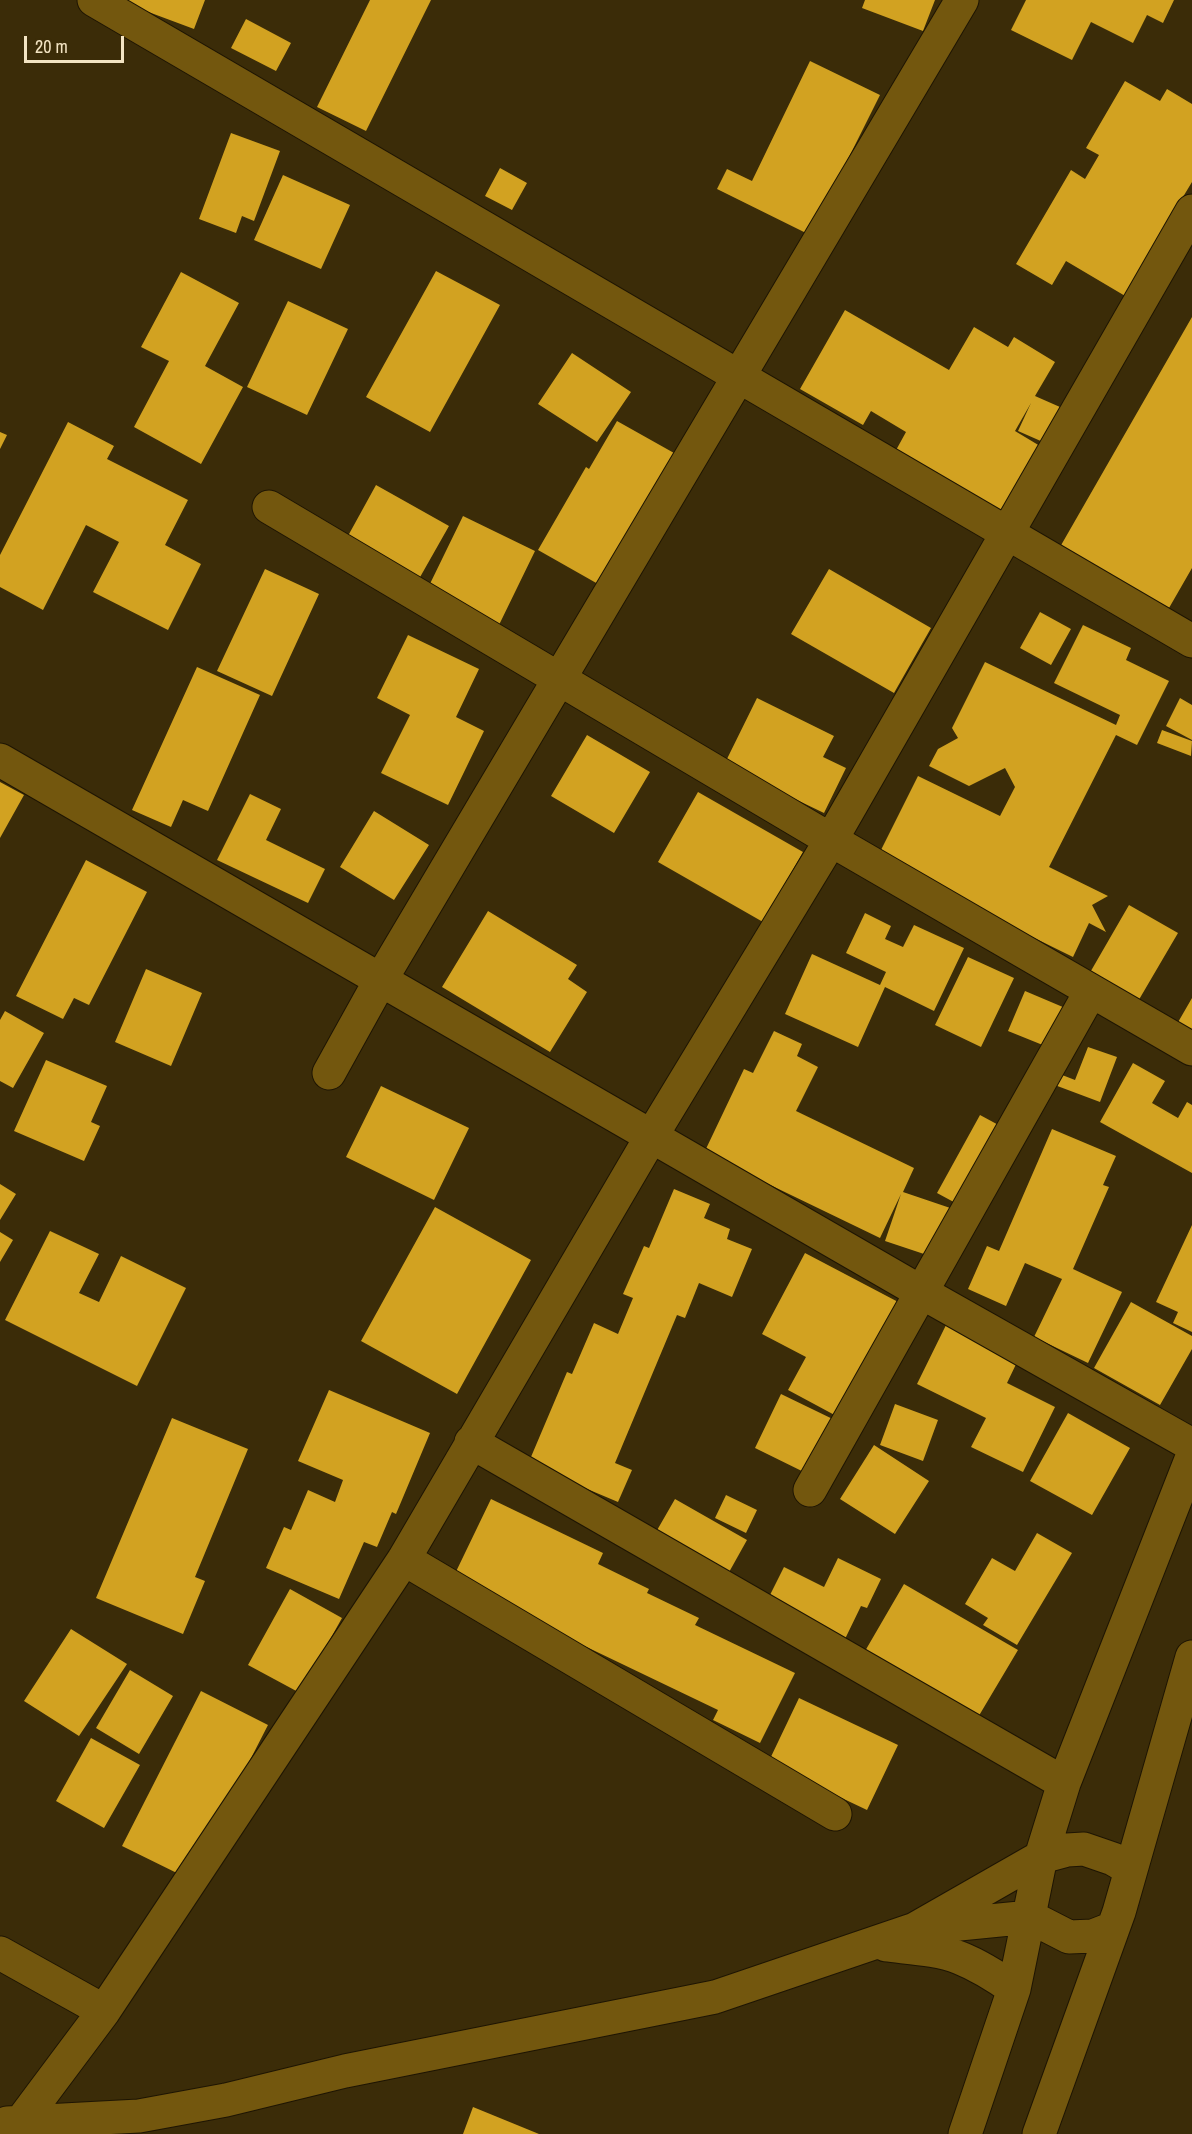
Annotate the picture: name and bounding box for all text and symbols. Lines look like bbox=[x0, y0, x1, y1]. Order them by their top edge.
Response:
scale bar bbox=[27, 24, 128, 62]
text: 20 m bbox=[35, 34, 68, 59]

